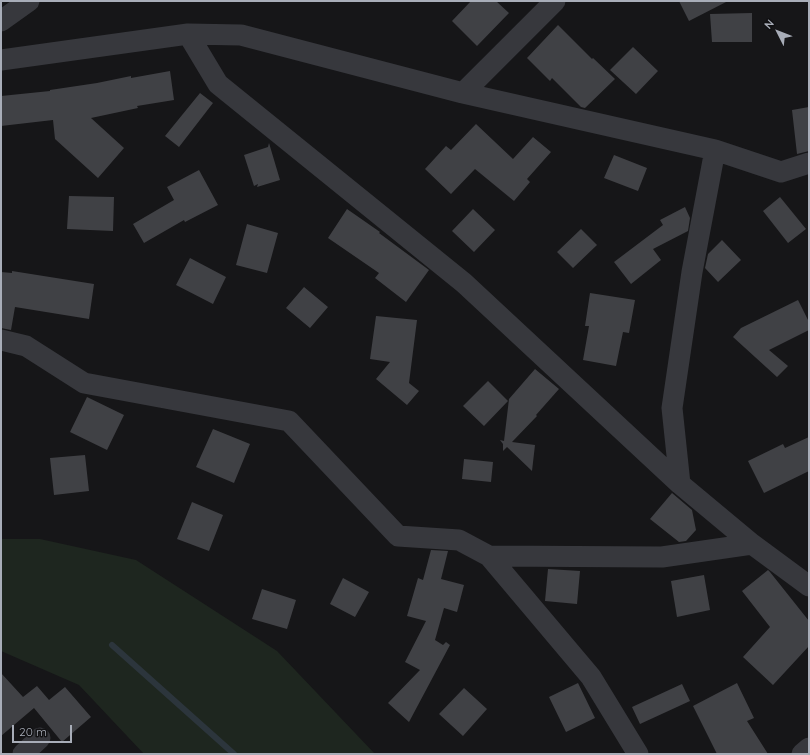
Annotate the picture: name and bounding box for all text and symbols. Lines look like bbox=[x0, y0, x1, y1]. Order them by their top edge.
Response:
north arrow bbox=[758, 12, 798, 52]
text: N bbox=[761, 16, 777, 32]
scale bar bbox=[14, 717, 74, 743]
text: 20 m bbox=[19, 724, 47, 739]

